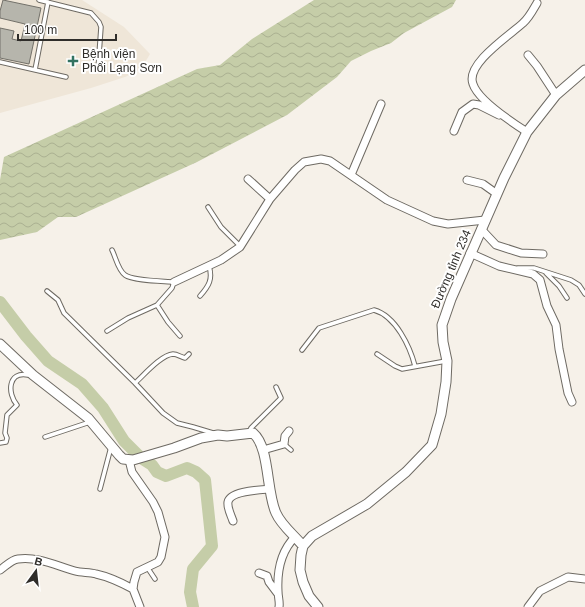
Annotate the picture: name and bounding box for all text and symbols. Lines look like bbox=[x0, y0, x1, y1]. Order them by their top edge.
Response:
scale bar bbox=[18, 16, 116, 42]
text: 100 m bbox=[24, 23, 57, 37]
place label: Bệnh viện Phổi Lạng Sơn bbox=[82, 47, 162, 75]
marker: Bệnh viện Phổi Lạng Sơn bbox=[67, 55, 79, 67]
street label: Đường tỉnh 234 bbox=[428, 227, 474, 310]
north arrow bbox=[16, 551, 56, 591]
text: B bbox=[33, 555, 44, 568]

